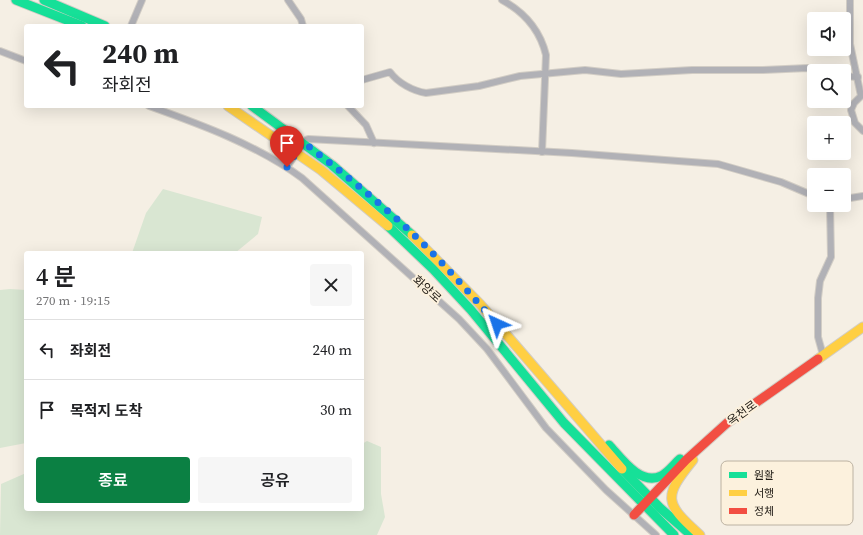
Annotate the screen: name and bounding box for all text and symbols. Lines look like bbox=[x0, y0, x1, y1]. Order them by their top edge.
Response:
map controls bbox=[807, 12, 851, 212]
button: sound bbox=[807, 12, 851, 56]
text: 240 m bbox=[102, 34, 179, 72]
icon: left bbox=[36, 40, 88, 92]
button: search bbox=[807, 64, 851, 108]
text: 좌회전 bbox=[102, 72, 152, 97]
button: + bbox=[807, 116, 851, 160]
pin bbox=[270, 126, 304, 167]
icon: arrive bbox=[276, 132, 298, 154]
button: − bbox=[807, 168, 851, 212]
text: 4 분 bbox=[36, 260, 76, 293]
button: close bbox=[310, 264, 352, 306]
street label: 화양로 bbox=[409, 272, 445, 306]
text: 270 m · 19:15 bbox=[36, 292, 110, 309]
position arrow bbox=[476, 303, 518, 345]
icon: left bbox=[36, 339, 58, 361]
text: 240 m bbox=[312, 339, 352, 360]
text: 좌회전 bbox=[70, 340, 111, 361]
street label: 옥천로 bbox=[724, 397, 760, 429]
icon: arrive bbox=[36, 399, 58, 421]
text: 30 m bbox=[320, 399, 352, 420]
text: 목적지 도착 bbox=[70, 400, 142, 421]
button: 종료 bbox=[36, 457, 190, 503]
button: 공유 bbox=[198, 457, 352, 503]
legend bbox=[721, 461, 853, 525]
text: 원활 bbox=[754, 468, 774, 483]
text: 서행 bbox=[754, 486, 774, 501]
text: 정체 bbox=[754, 504, 774, 519]

